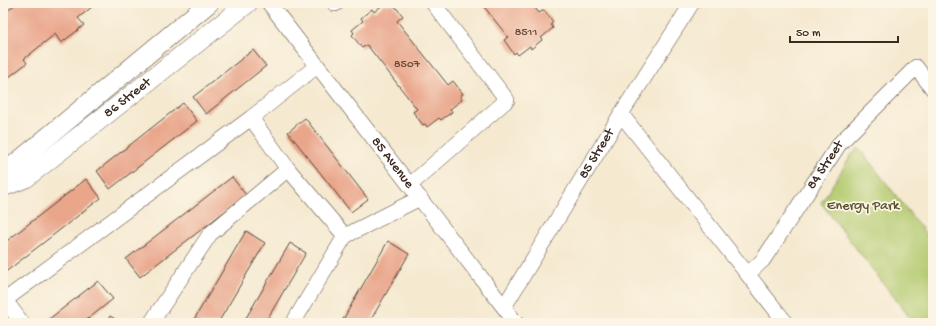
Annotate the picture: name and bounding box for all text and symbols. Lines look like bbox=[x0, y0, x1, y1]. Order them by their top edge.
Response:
scale bar bbox=[790, 18, 898, 44]
house number: 8511 bbox=[515, 26, 537, 40]
text: 50 m bbox=[796, 27, 821, 41]
house number: 8507 bbox=[394, 58, 421, 72]
street label: 86 Street bbox=[100, 73, 156, 122]
street label: 85 Street bbox=[575, 125, 619, 182]
street label: 85 Avenue bbox=[367, 134, 418, 193]
street label: 84 Street bbox=[803, 136, 848, 193]
park label: Energy Park bbox=[827, 198, 901, 215]

